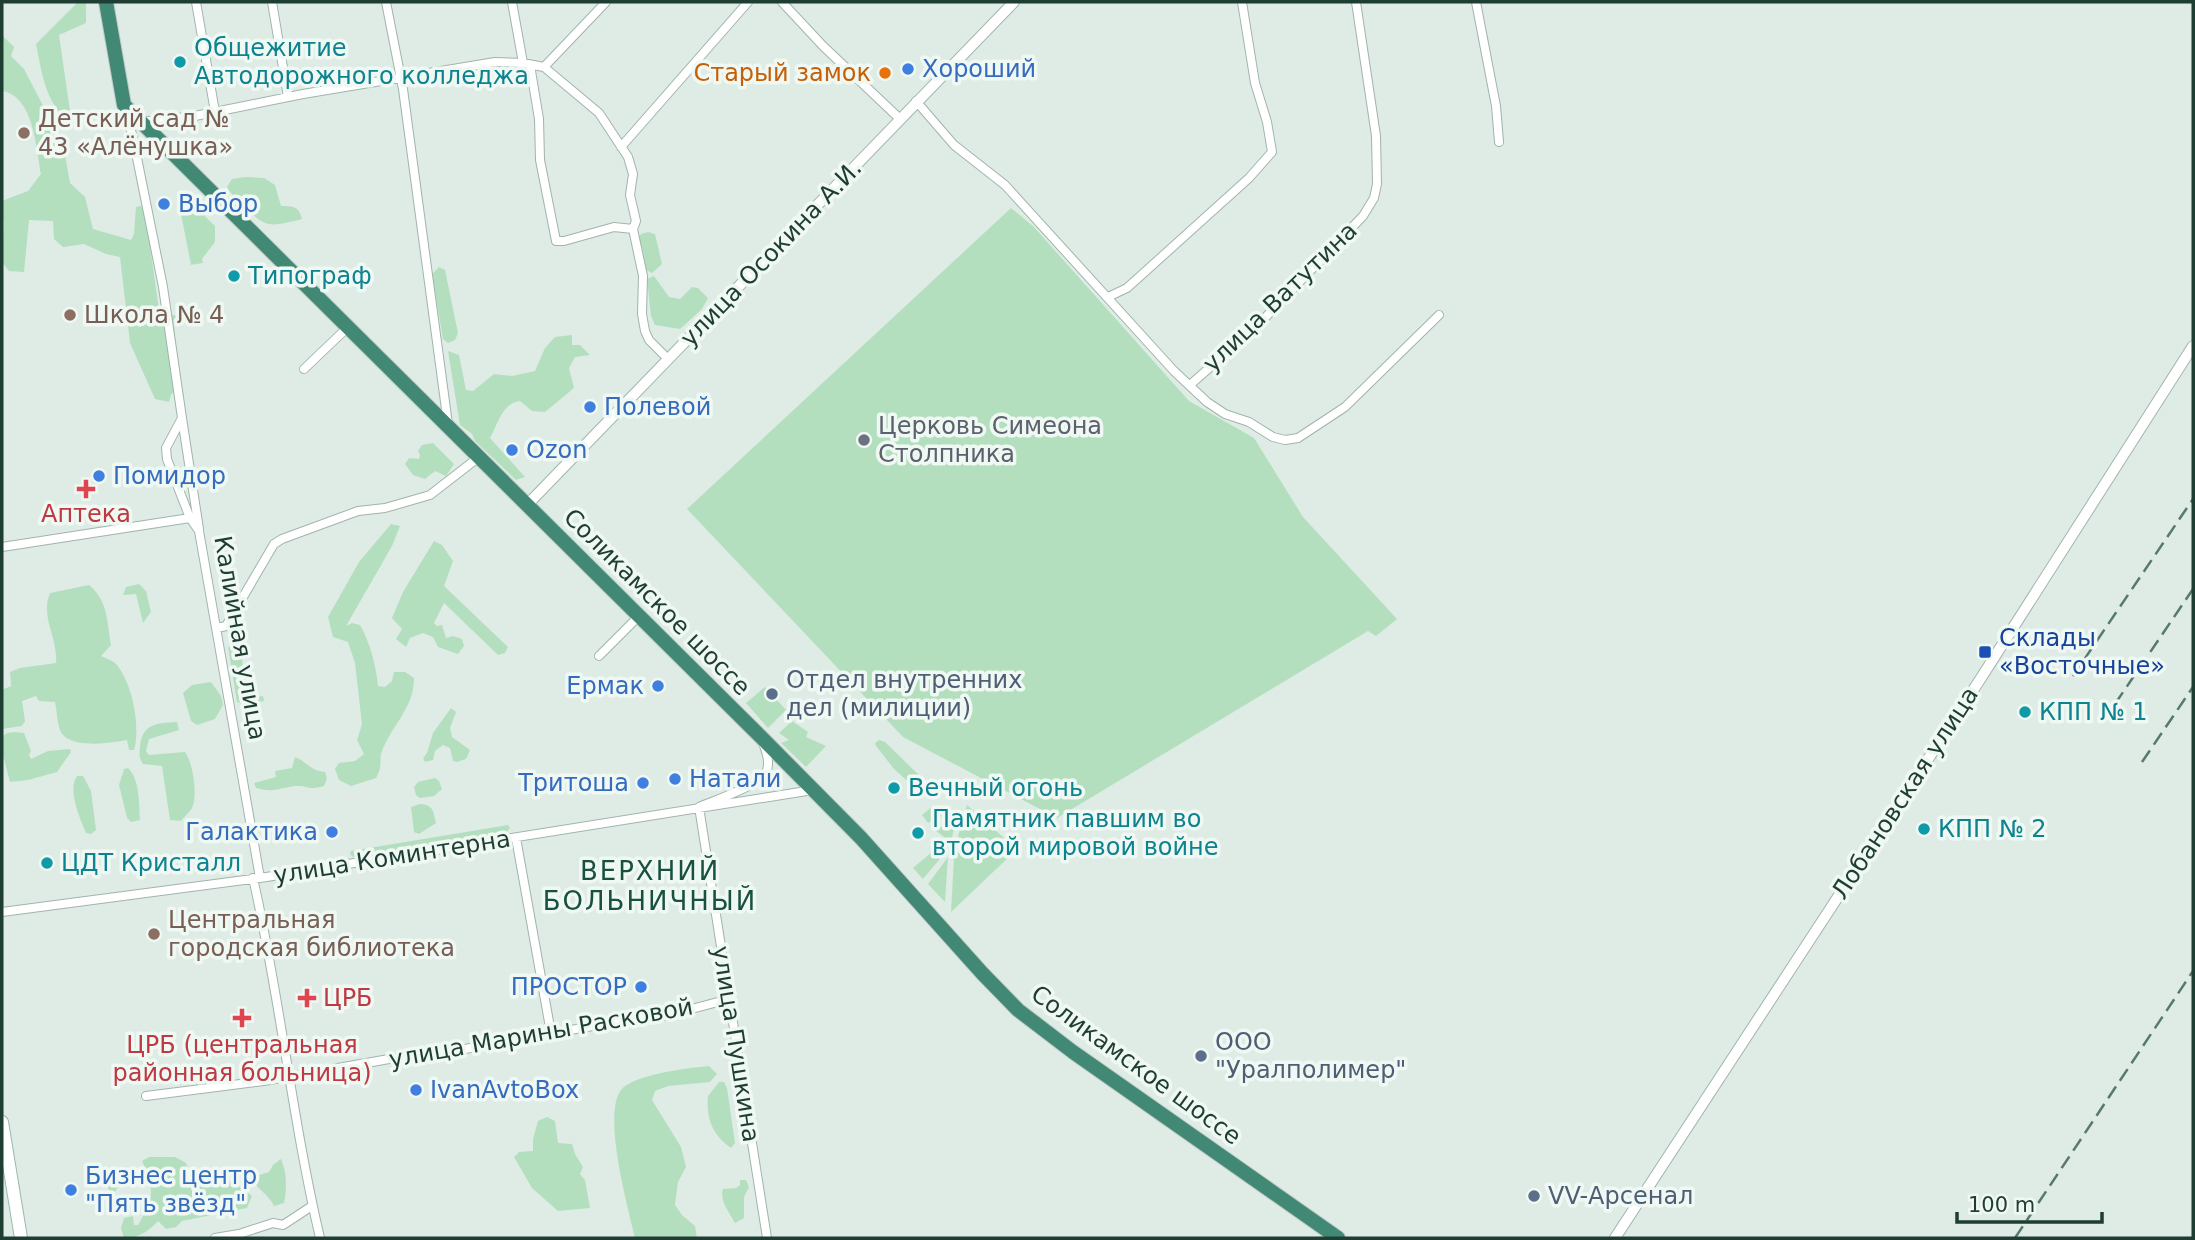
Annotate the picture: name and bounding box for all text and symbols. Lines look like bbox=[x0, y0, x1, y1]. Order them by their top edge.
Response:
place label: Общежитие Автодорожного колледжа bbox=[194, 34, 529, 90]
marker: Общежитие Автодорожного колледжа bbox=[172, 54, 188, 70]
place label: Хороший bbox=[922, 55, 1036, 83]
place label: Старый замок bbox=[693, 59, 871, 87]
marker: Хороший bbox=[900, 61, 916, 77]
marker: Старый замок bbox=[877, 65, 893, 81]
place label: Детский сад № 43 «Алёнушка» bbox=[38, 105, 233, 161]
marker: Детский сад № 43 «Алёнушка» bbox=[16, 125, 32, 141]
street label: улица Осокина А.И. bbox=[675, 154, 867, 352]
place label: Выбор bbox=[178, 190, 258, 218]
marker: Выбор bbox=[156, 196, 172, 212]
street label: улица Ватутина bbox=[1197, 216, 1363, 378]
place label: Типограф bbox=[247, 262, 372, 290]
marker: Типограф bbox=[226, 268, 242, 284]
place label: Школа № 4 bbox=[84, 301, 224, 329]
marker: Школа № 4 bbox=[62, 307, 78, 323]
place label: Полевой bbox=[604, 393, 711, 421]
marker: Полевой bbox=[582, 399, 598, 415]
place label: Церковь Симеона Столпника bbox=[878, 412, 1102, 468]
marker: Церковь Симеона Столпника bbox=[856, 432, 872, 448]
place label: Ozon bbox=[526, 436, 587, 464]
marker: Ozon bbox=[504, 442, 520, 458]
place label: Помидор bbox=[113, 462, 226, 490]
marker: Помидор bbox=[91, 468, 107, 484]
marker: Аптека bbox=[78, 481, 94, 497]
place label: Аптека bbox=[41, 500, 131, 528]
street label: Соликамское шоссе bbox=[558, 503, 756, 701]
street label: Калийная улица bbox=[208, 534, 272, 742]
place label: Склады «Восточные» bbox=[1999, 624, 2165, 680]
marker: Склады «Восточные» bbox=[1977, 644, 1993, 660]
place label: Отдел внутренних дел (милиции) bbox=[786, 666, 1022, 722]
place label: Ермак bbox=[566, 672, 644, 700]
marker: Ермак bbox=[650, 678, 666, 694]
street label: Лобановская улица bbox=[1826, 682, 1984, 904]
marker: Отдел внутренних дел (милиции) bbox=[764, 686, 780, 702]
place label: КПП № 1 bbox=[2039, 698, 2148, 726]
marker: КПП № 1 bbox=[2017, 704, 2033, 720]
place label: Натали bbox=[689, 765, 781, 793]
place label: Тритоша bbox=[517, 769, 629, 797]
marker: Натали bbox=[667, 771, 683, 787]
place label: Вечный огонь bbox=[908, 774, 1083, 802]
marker: Тритоша bbox=[635, 775, 651, 791]
marker: Вечный огонь bbox=[886, 780, 902, 796]
place label: Памятник павшим во второй мировой войне bbox=[932, 805, 1219, 861]
place label: КПП № 2 bbox=[1938, 815, 2047, 843]
place label: Галактика bbox=[185, 818, 318, 846]
marker: КПП № 2 bbox=[1916, 821, 1932, 837]
street label: улица Коминтерна bbox=[272, 824, 512, 890]
marker: Галактика bbox=[324, 824, 340, 840]
marker: Памятник павшим во второй мировой войне bbox=[910, 825, 926, 841]
place label: ЦДТ Кристалл bbox=[61, 849, 241, 877]
marker: ЦДТ Кристалл bbox=[39, 855, 55, 871]
district label: ВЕРХНИЙ БОЛЬНИЧНЫЙ bbox=[543, 855, 757, 916]
place label: Центральная городская библиотека bbox=[168, 906, 455, 962]
marker: Центральная городская библиотека bbox=[146, 926, 162, 942]
street label: улица Пушкина bbox=[707, 944, 765, 1144]
place label: ПРОСТОР bbox=[511, 973, 627, 1001]
marker: ПРОСТОР bbox=[633, 979, 649, 995]
street label: Соликамское шоссе bbox=[1026, 980, 1246, 1150]
place label: ЦРБ bbox=[323, 984, 373, 1012]
marker: ЦРБ bbox=[297, 988, 317, 1008]
street label: улица Марины Расковой bbox=[387, 992, 695, 1074]
marker: ЦРБ (центральная районная больница) bbox=[232, 1008, 252, 1028]
place label: OOO "Уралполимер" bbox=[1215, 1028, 1406, 1084]
place label: ЦРБ (центральная районная больница) bbox=[112, 1031, 372, 1087]
marker: OOO "Уралполимер" bbox=[1193, 1048, 1209, 1064]
place label: IvanAvtoBox bbox=[430, 1076, 579, 1104]
marker: IvanAvtoBox bbox=[408, 1082, 424, 1098]
place label: Бизнес центр "Пять звёзд" bbox=[85, 1162, 257, 1218]
scale bar bbox=[1957, 1180, 2102, 1224]
marker: Бизнес центр "Пять звёзд" bbox=[63, 1182, 79, 1198]
place label: VV-Арсенал bbox=[1548, 1182, 1693, 1210]
marker: VV-Арсенал bbox=[1526, 1188, 1542, 1204]
text: 100 m bbox=[1968, 1193, 2035, 1217]

